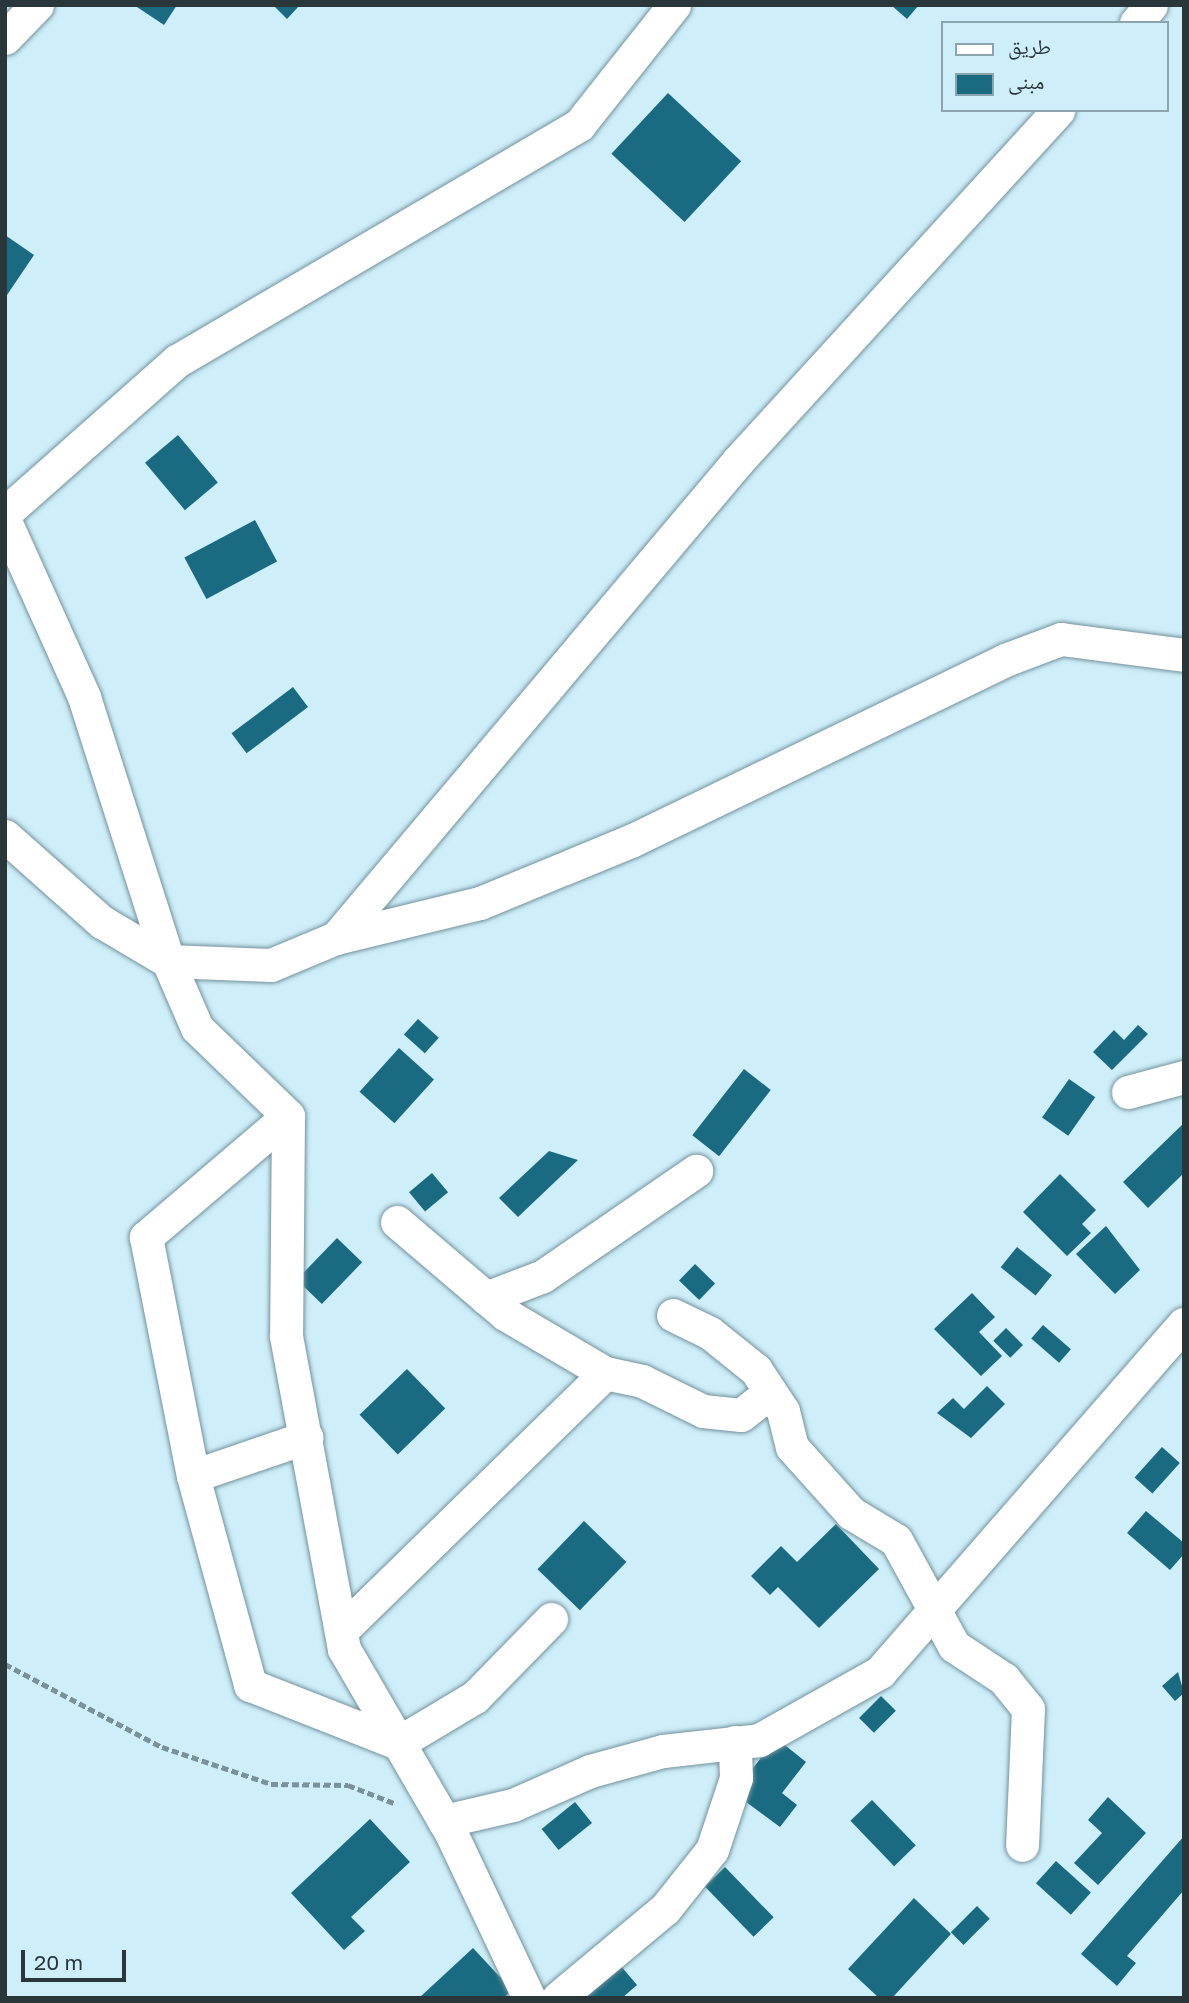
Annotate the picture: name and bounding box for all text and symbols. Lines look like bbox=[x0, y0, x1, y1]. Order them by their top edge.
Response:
legend bbox=[940, 21, 1168, 112]
text: طريق bbox=[1008, 33, 1051, 59]
text: مبنى bbox=[1008, 68, 1044, 94]
scale bar bbox=[24, 1937, 130, 1981]
text: 20 m bbox=[34, 1949, 83, 1975]

